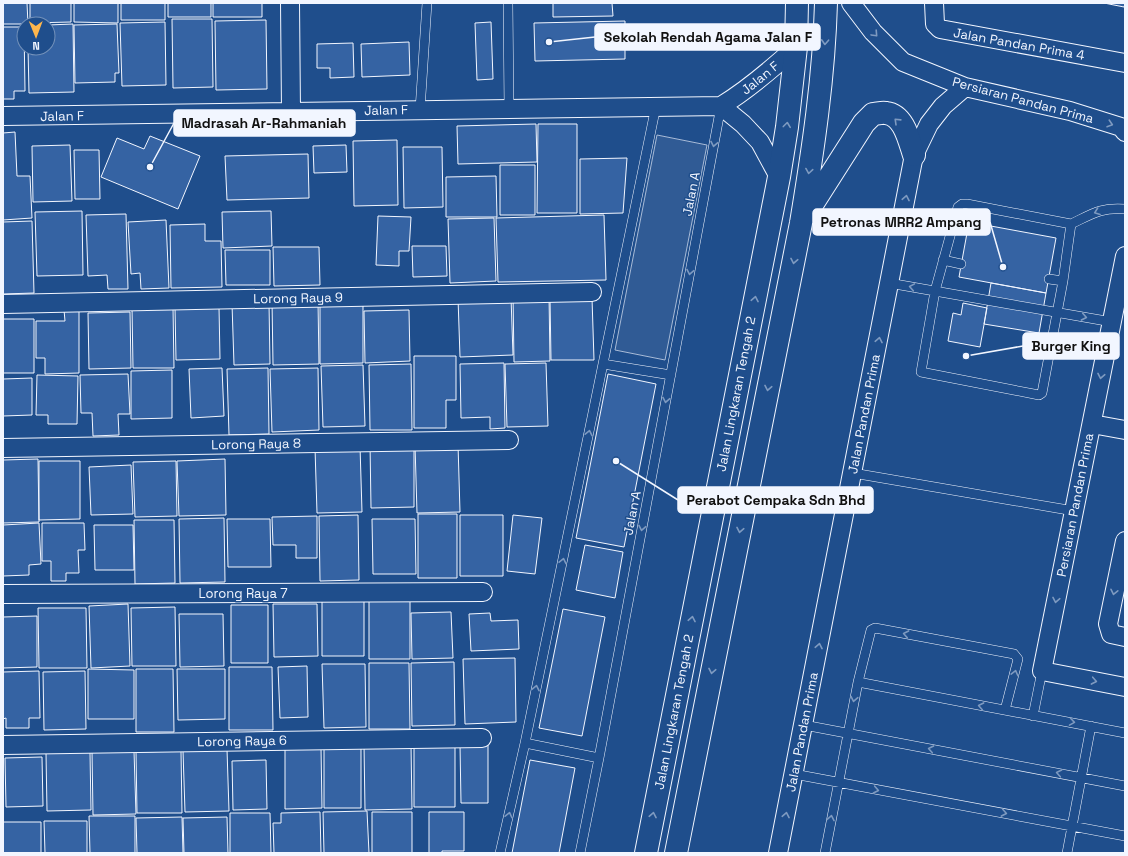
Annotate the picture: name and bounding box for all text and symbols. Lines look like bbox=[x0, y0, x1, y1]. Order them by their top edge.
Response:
north arrow bbox=[16, 16, 56, 56]
callout: Sekolah Rendah Agama Jalan F bbox=[595, 24, 820, 50]
street label: Jalan Pandan Prima 4 bbox=[952, 24, 1086, 64]
text: Sekolah Rendah Agama Jalan F bbox=[604, 28, 813, 46]
one-way arrow bbox=[870, 29, 878, 37]
text: N bbox=[32, 39, 40, 53]
one-way arrow bbox=[820, 39, 829, 45]
street label: Jalan F bbox=[738, 58, 782, 98]
street label: Persiaran Pandan Prima bbox=[950, 73, 1096, 127]
street label: Jalan F bbox=[364, 101, 408, 119]
street label: Jalan F bbox=[40, 107, 84, 125]
callout: Madrasah Ar-Rahmaniah bbox=[174, 110, 355, 136]
text: Madrasah Ar-Rahmaniah bbox=[181, 114, 347, 132]
one-way arrow bbox=[894, 118, 902, 125]
one-way arrow bbox=[1106, 119, 1113, 127]
one-way arrow bbox=[782, 122, 791, 128]
one-way arrow bbox=[710, 141, 719, 147]
one-way arrow bbox=[805, 168, 814, 174]
street label: Jalan A bbox=[678, 170, 704, 218]
one-way arrow bbox=[901, 195, 909, 201]
one-way arrow bbox=[1093, 207, 1100, 215]
callout: Petronas MRR2 Ampang bbox=[813, 209, 990, 235]
text: Petronas MRR2 Ampang bbox=[820, 213, 982, 231]
one-way arrow bbox=[790, 258, 798, 264]
one-way arrow bbox=[686, 269, 695, 275]
one-way arrow bbox=[909, 284, 916, 292]
street label: Lorong Raya 9 bbox=[253, 289, 343, 307]
one-way arrow bbox=[751, 296, 759, 302]
one-way arrow bbox=[1081, 313, 1088, 321]
street label: Jalan Lingkaran Tengah 2 bbox=[713, 315, 759, 473]
callout: Burger King bbox=[1023, 333, 1119, 359]
one-way arrow bbox=[874, 337, 882, 343]
text: Burger King bbox=[1031, 337, 1111, 355]
street label: Jalan Pandan Prima bbox=[844, 352, 884, 475]
one-way arrow bbox=[1097, 373, 1106, 379]
one-way arrow bbox=[765, 385, 773, 392]
one-way arrow bbox=[663, 397, 671, 403]
one-way arrow bbox=[584, 430, 592, 436]
street label: Persiaran Pandan Prima bbox=[1053, 431, 1097, 578]
street label: Lorong Raya 8 bbox=[211, 435, 301, 453]
callout: Perabot Cempaka Sdn Bhd bbox=[678, 487, 873, 513]
street label: Jalan A bbox=[619, 489, 645, 537]
text: Perabot Cempaka Sdn Bhd bbox=[687, 491, 865, 509]
one-way arrow bbox=[639, 524, 647, 531]
one-way arrow bbox=[736, 527, 745, 533]
one-way arrow bbox=[558, 557, 566, 564]
street label: Lorong Raya 7 bbox=[198, 585, 288, 602]
one-way arrow bbox=[1111, 589, 1119, 596]
one-way arrow bbox=[1053, 597, 1061, 603]
one-way arrow bbox=[687, 615, 696, 622]
one-way arrow bbox=[903, 630, 909, 639]
street label: Jalan Lingkaran Tengah 2 bbox=[651, 633, 697, 791]
one-way arrow bbox=[814, 643, 823, 649]
one-way arrow bbox=[708, 668, 716, 674]
one-way arrow bbox=[1010, 669, 1018, 676]
street label: Jalan Pandan Prima bbox=[782, 670, 822, 793]
one-way arrow bbox=[1091, 677, 1097, 685]
one-way arrow bbox=[532, 685, 540, 691]
one-way arrow bbox=[851, 696, 859, 703]
one-way arrow bbox=[978, 702, 984, 710]
one-way arrow bbox=[1069, 718, 1075, 726]
street label: Lorong Raya 6 bbox=[197, 732, 287, 750]
one-way arrow bbox=[928, 745, 935, 754]
one-way arrow bbox=[1056, 769, 1062, 778]
one-way arrow bbox=[873, 785, 879, 793]
one-way arrow bbox=[1001, 809, 1007, 817]
one-way arrow bbox=[504, 812, 512, 818]
one-way arrow bbox=[649, 812, 657, 818]
one-way arrow bbox=[781, 812, 790, 818]
one-way arrow bbox=[827, 815, 835, 821]

